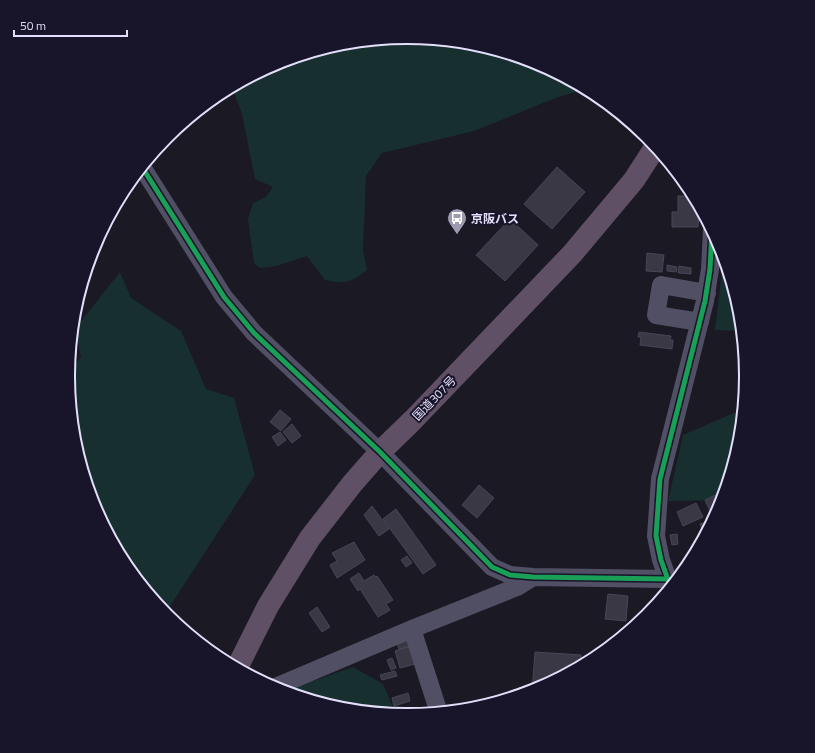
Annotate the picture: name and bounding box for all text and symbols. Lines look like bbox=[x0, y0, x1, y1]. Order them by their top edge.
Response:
scale bar bbox=[14, 12, 127, 38]
text: 50 m bbox=[20, 16, 46, 35]
bus stop icon: 京阪バス bbox=[446, 207, 468, 235]
place label: 京阪バス bbox=[471, 209, 519, 228]
street label: 国道307号 bbox=[408, 371, 460, 425]

